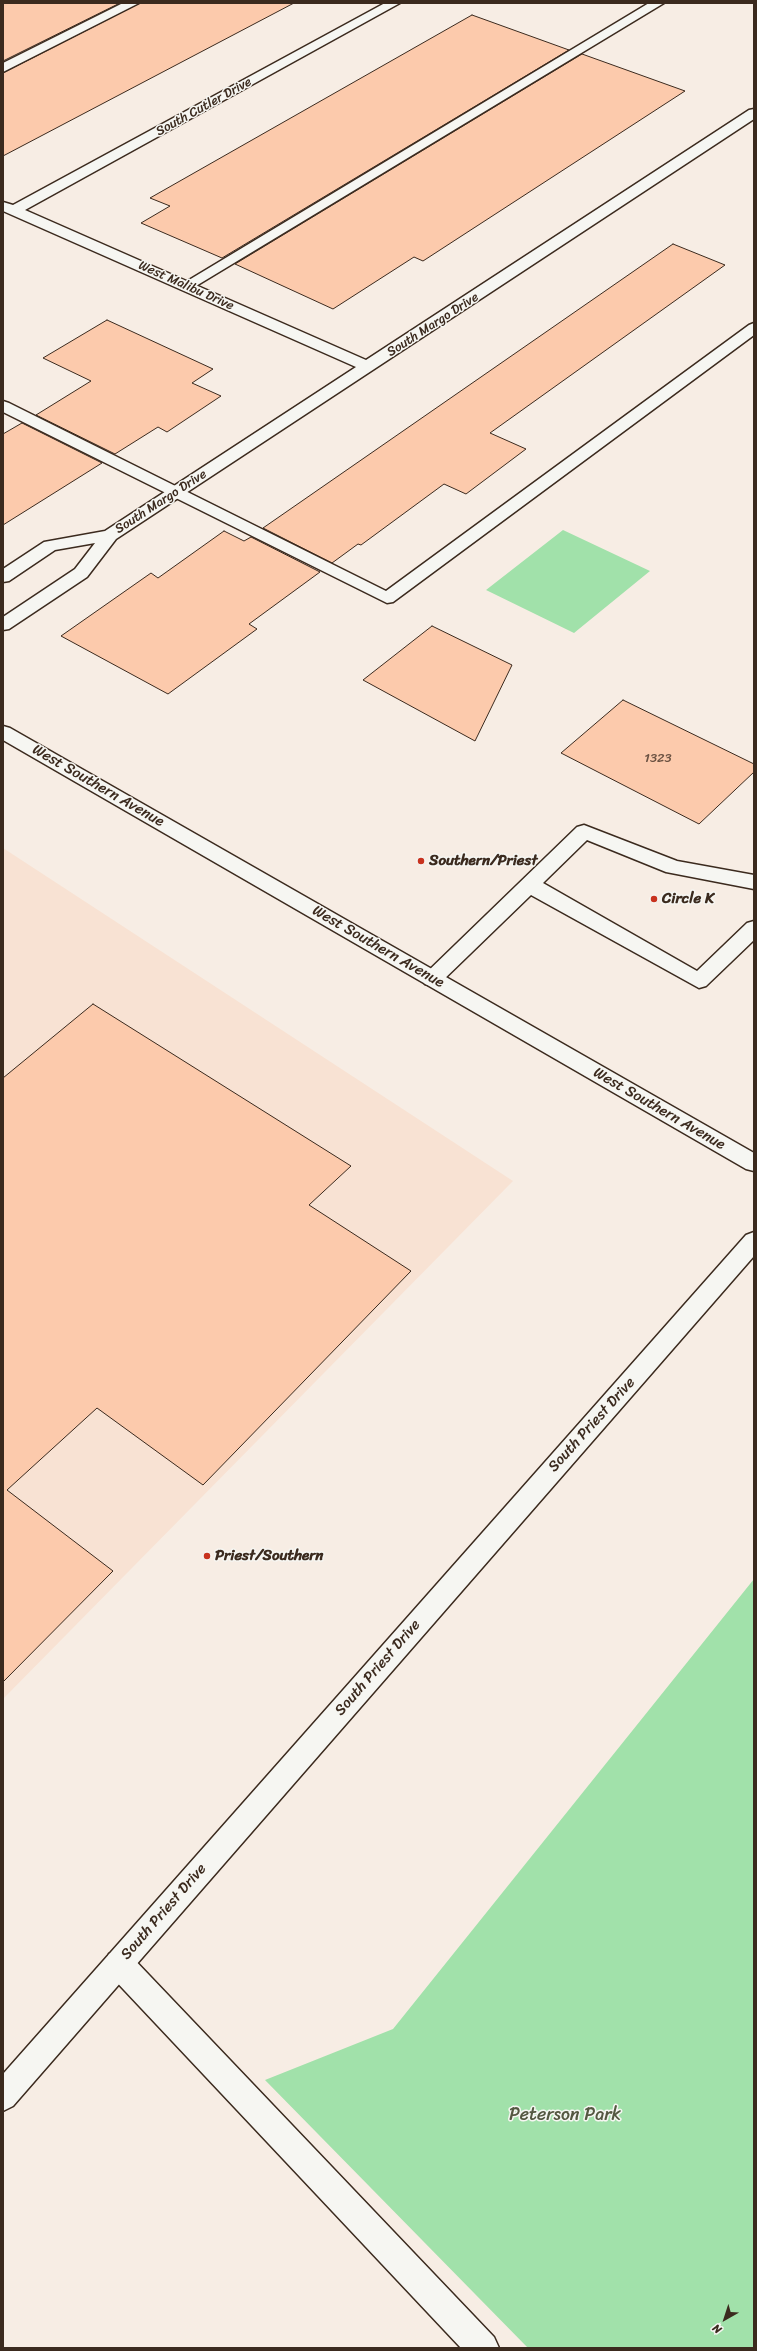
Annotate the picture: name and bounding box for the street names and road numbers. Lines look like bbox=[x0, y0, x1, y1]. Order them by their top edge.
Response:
street label: South Cutler Drive bbox=[153, 74, 255, 140]
street label: West Malibu Drive bbox=[136, 258, 236, 314]
street label: South Margo Drive bbox=[384, 290, 482, 360]
street label: South Margo Drive bbox=[112, 467, 210, 537]
street label: West Southern Avenue bbox=[29, 741, 167, 831]
street label: West Southern Avenue bbox=[309, 902, 447, 992]
street label: West Southern Avenue bbox=[590, 1064, 728, 1154]
street label: South Priest Drive bbox=[545, 1374, 639, 1476]
street label: South Priest Drive bbox=[331, 1616, 425, 1720]
street label: South Priest Drive bbox=[117, 1860, 211, 1964]

